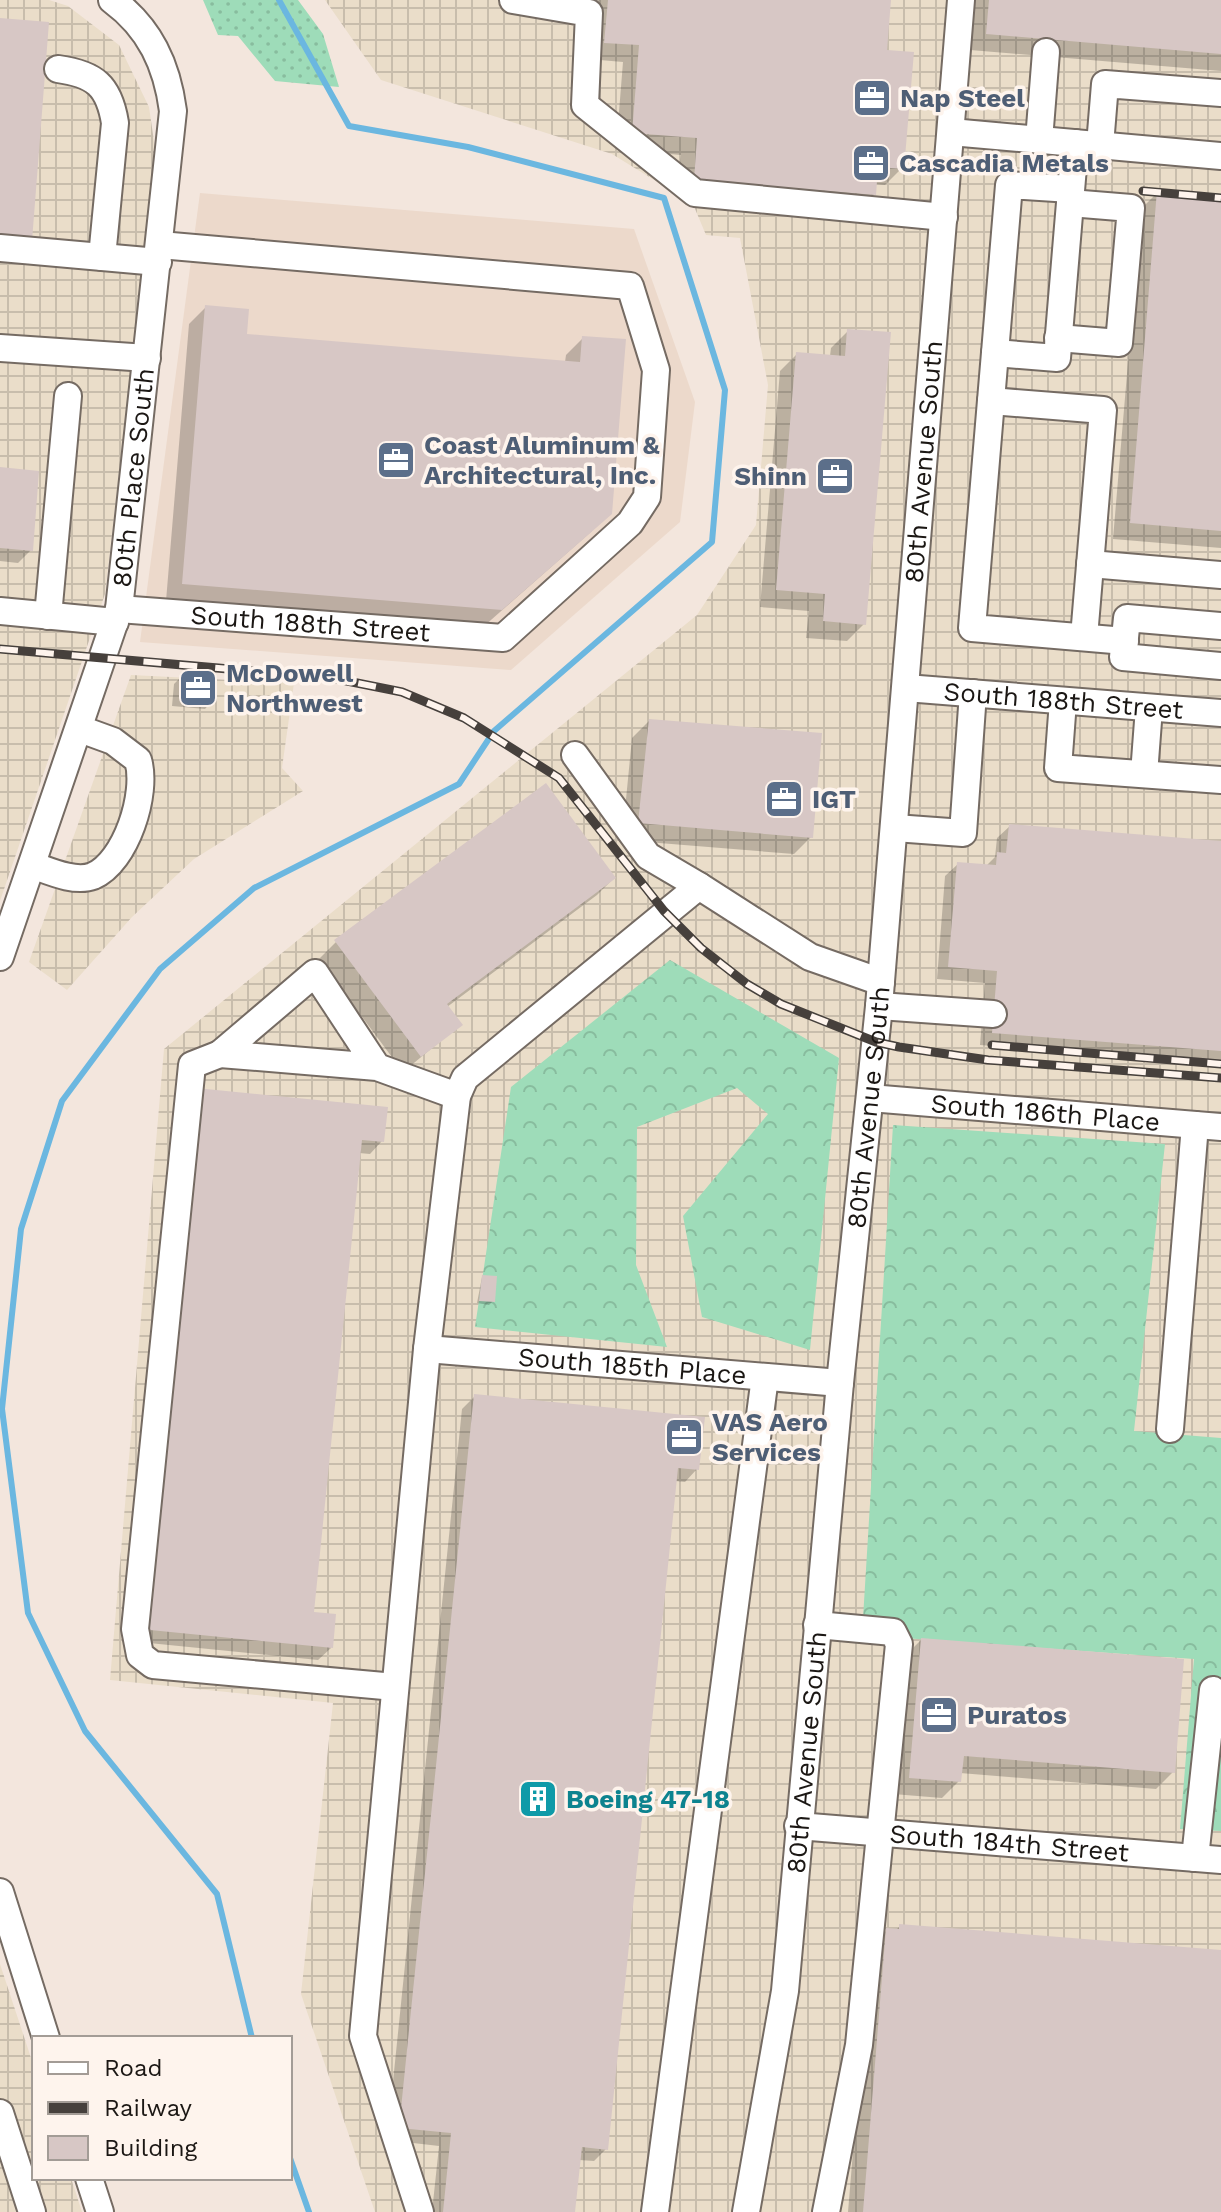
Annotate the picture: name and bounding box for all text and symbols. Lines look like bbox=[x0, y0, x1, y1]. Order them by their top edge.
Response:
office icon: Nap Steel bbox=[851, 77, 893, 119]
place label: Nap Steel bbox=[900, 83, 1025, 113]
office icon: Cascadia Metals bbox=[850, 142, 892, 184]
place label: Cascadia Metals bbox=[899, 148, 1109, 178]
street label: 80th Avenue South bbox=[899, 339, 948, 584]
street label: 80th Place South bbox=[106, 366, 160, 589]
place label: Coast Aluminum & Architectural, Inc. bbox=[424, 430, 660, 490]
office icon: Coast Aluminum & Architectural, Inc. bbox=[375, 439, 417, 481]
office icon: Shinn bbox=[814, 455, 856, 497]
place label: Shinn bbox=[734, 461, 807, 491]
street label: South 188th Street bbox=[190, 599, 431, 647]
place label: McDowell Northwest bbox=[226, 658, 363, 718]
office icon: McDowell Northwest bbox=[177, 667, 219, 709]
street label: South 188th Street bbox=[943, 676, 1184, 725]
office icon: IGT bbox=[763, 778, 805, 820]
place label: IGT bbox=[812, 784, 856, 814]
street label: 80th Avenue South bbox=[841, 985, 896, 1230]
street label: South 186th Place bbox=[930, 1088, 1161, 1137]
street label: South 185th Place bbox=[517, 1342, 748, 1390]
place label: VAS Aero Services bbox=[712, 1407, 828, 1467]
office icon: VAS Aero Services bbox=[663, 1416, 705, 1458]
street label: 80th Avenue South bbox=[781, 1630, 832, 1875]
office icon: Puratos bbox=[918, 1694, 960, 1736]
place label: Puratos bbox=[967, 1700, 1067, 1730]
building icon: Boeing 47-18 bbox=[517, 1778, 559, 1820]
place label: Boeing 47-18 bbox=[566, 1784, 730, 1814]
street label: South 184th Street bbox=[889, 1818, 1130, 1868]
legend bbox=[32, 2036, 292, 2180]
text: Road bbox=[104, 2054, 163, 2082]
text: Railway bbox=[104, 2094, 193, 2122]
text: Building bbox=[104, 2134, 197, 2162]

